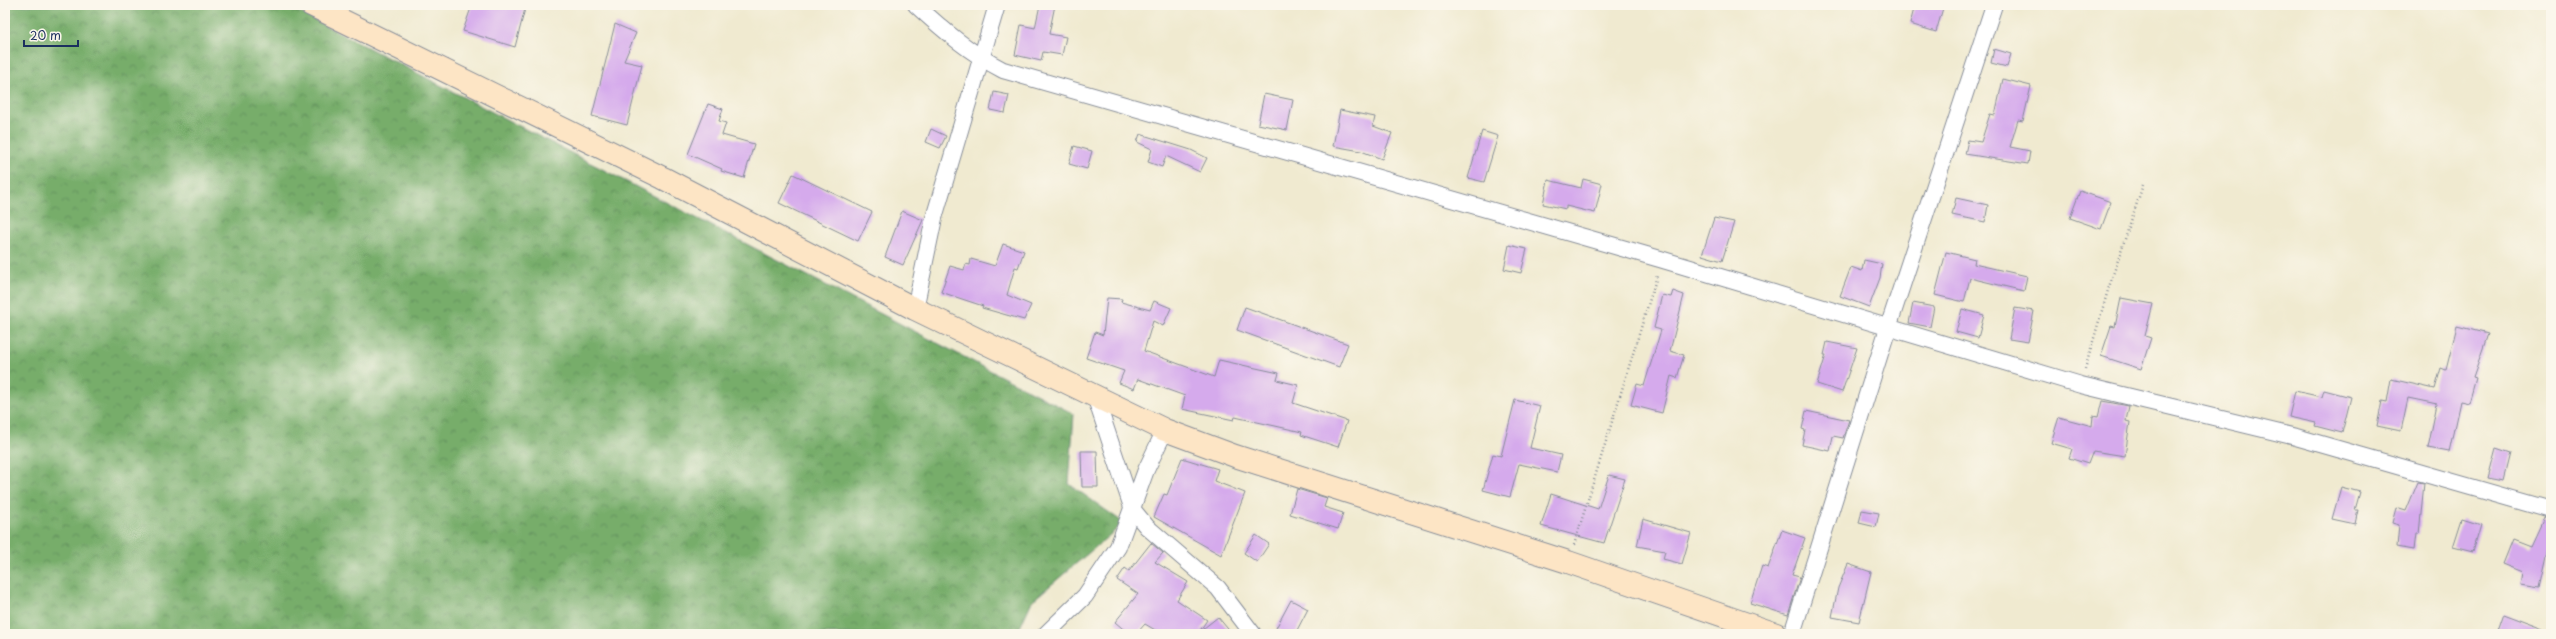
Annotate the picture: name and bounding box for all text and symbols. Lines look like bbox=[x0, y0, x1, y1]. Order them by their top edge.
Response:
scale bar bbox=[24, 22, 78, 48]
text: 20 m bbox=[30, 26, 61, 44]

